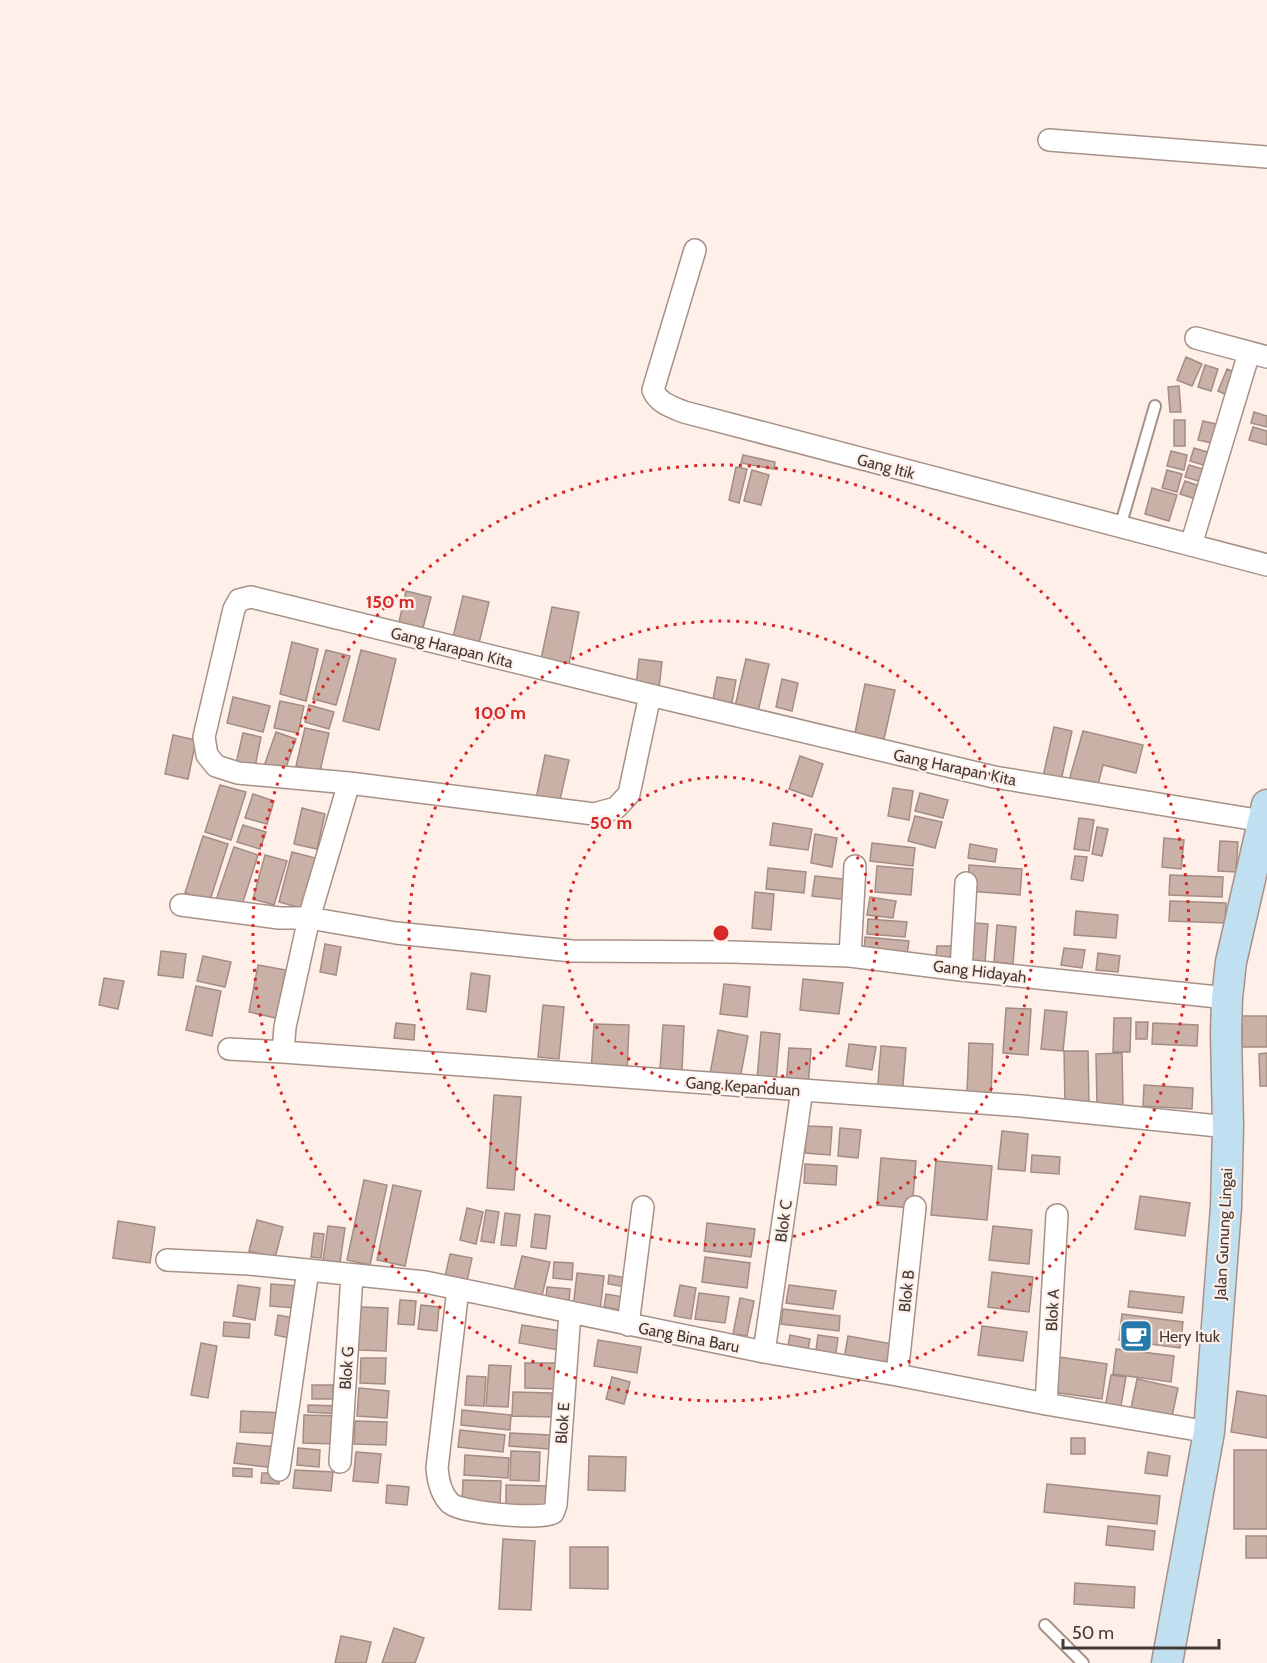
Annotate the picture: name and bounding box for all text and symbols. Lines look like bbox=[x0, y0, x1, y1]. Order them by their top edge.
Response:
street label: Gang Itik bbox=[855, 450, 918, 483]
text: 150 m bbox=[366, 591, 414, 613]
street label: Gang Harapan Kita bbox=[389, 623, 515, 672]
text: 100 m bbox=[474, 702, 526, 724]
street label: Gang Harapan Kita bbox=[892, 745, 1019, 790]
text: 50 m bbox=[590, 812, 632, 834]
centre of rings bbox=[711, 923, 731, 943]
street label: Gang Hidayah bbox=[932, 956, 1028, 987]
street label: Gang Kepanduan bbox=[685, 1073, 801, 1100]
street label: Jalan Gunung Lingai bbox=[1211, 1168, 1236, 1301]
street label: Blok C bbox=[771, 1199, 796, 1243]
street label: Blok B bbox=[895, 1269, 918, 1313]
street label: Blok A bbox=[1042, 1288, 1063, 1332]
street label: Gang Bina Baru bbox=[637, 1318, 741, 1357]
cafe icon: Hery Ituk bbox=[1118, 1318, 1154, 1354]
place label: Hery Ituk bbox=[1159, 1327, 1221, 1346]
street label: Blok G bbox=[336, 1346, 357, 1390]
street label: Blok E bbox=[552, 1402, 573, 1444]
scale bar bbox=[1063, 1612, 1219, 1650]
text: 50 m bbox=[1072, 1622, 1114, 1644]

